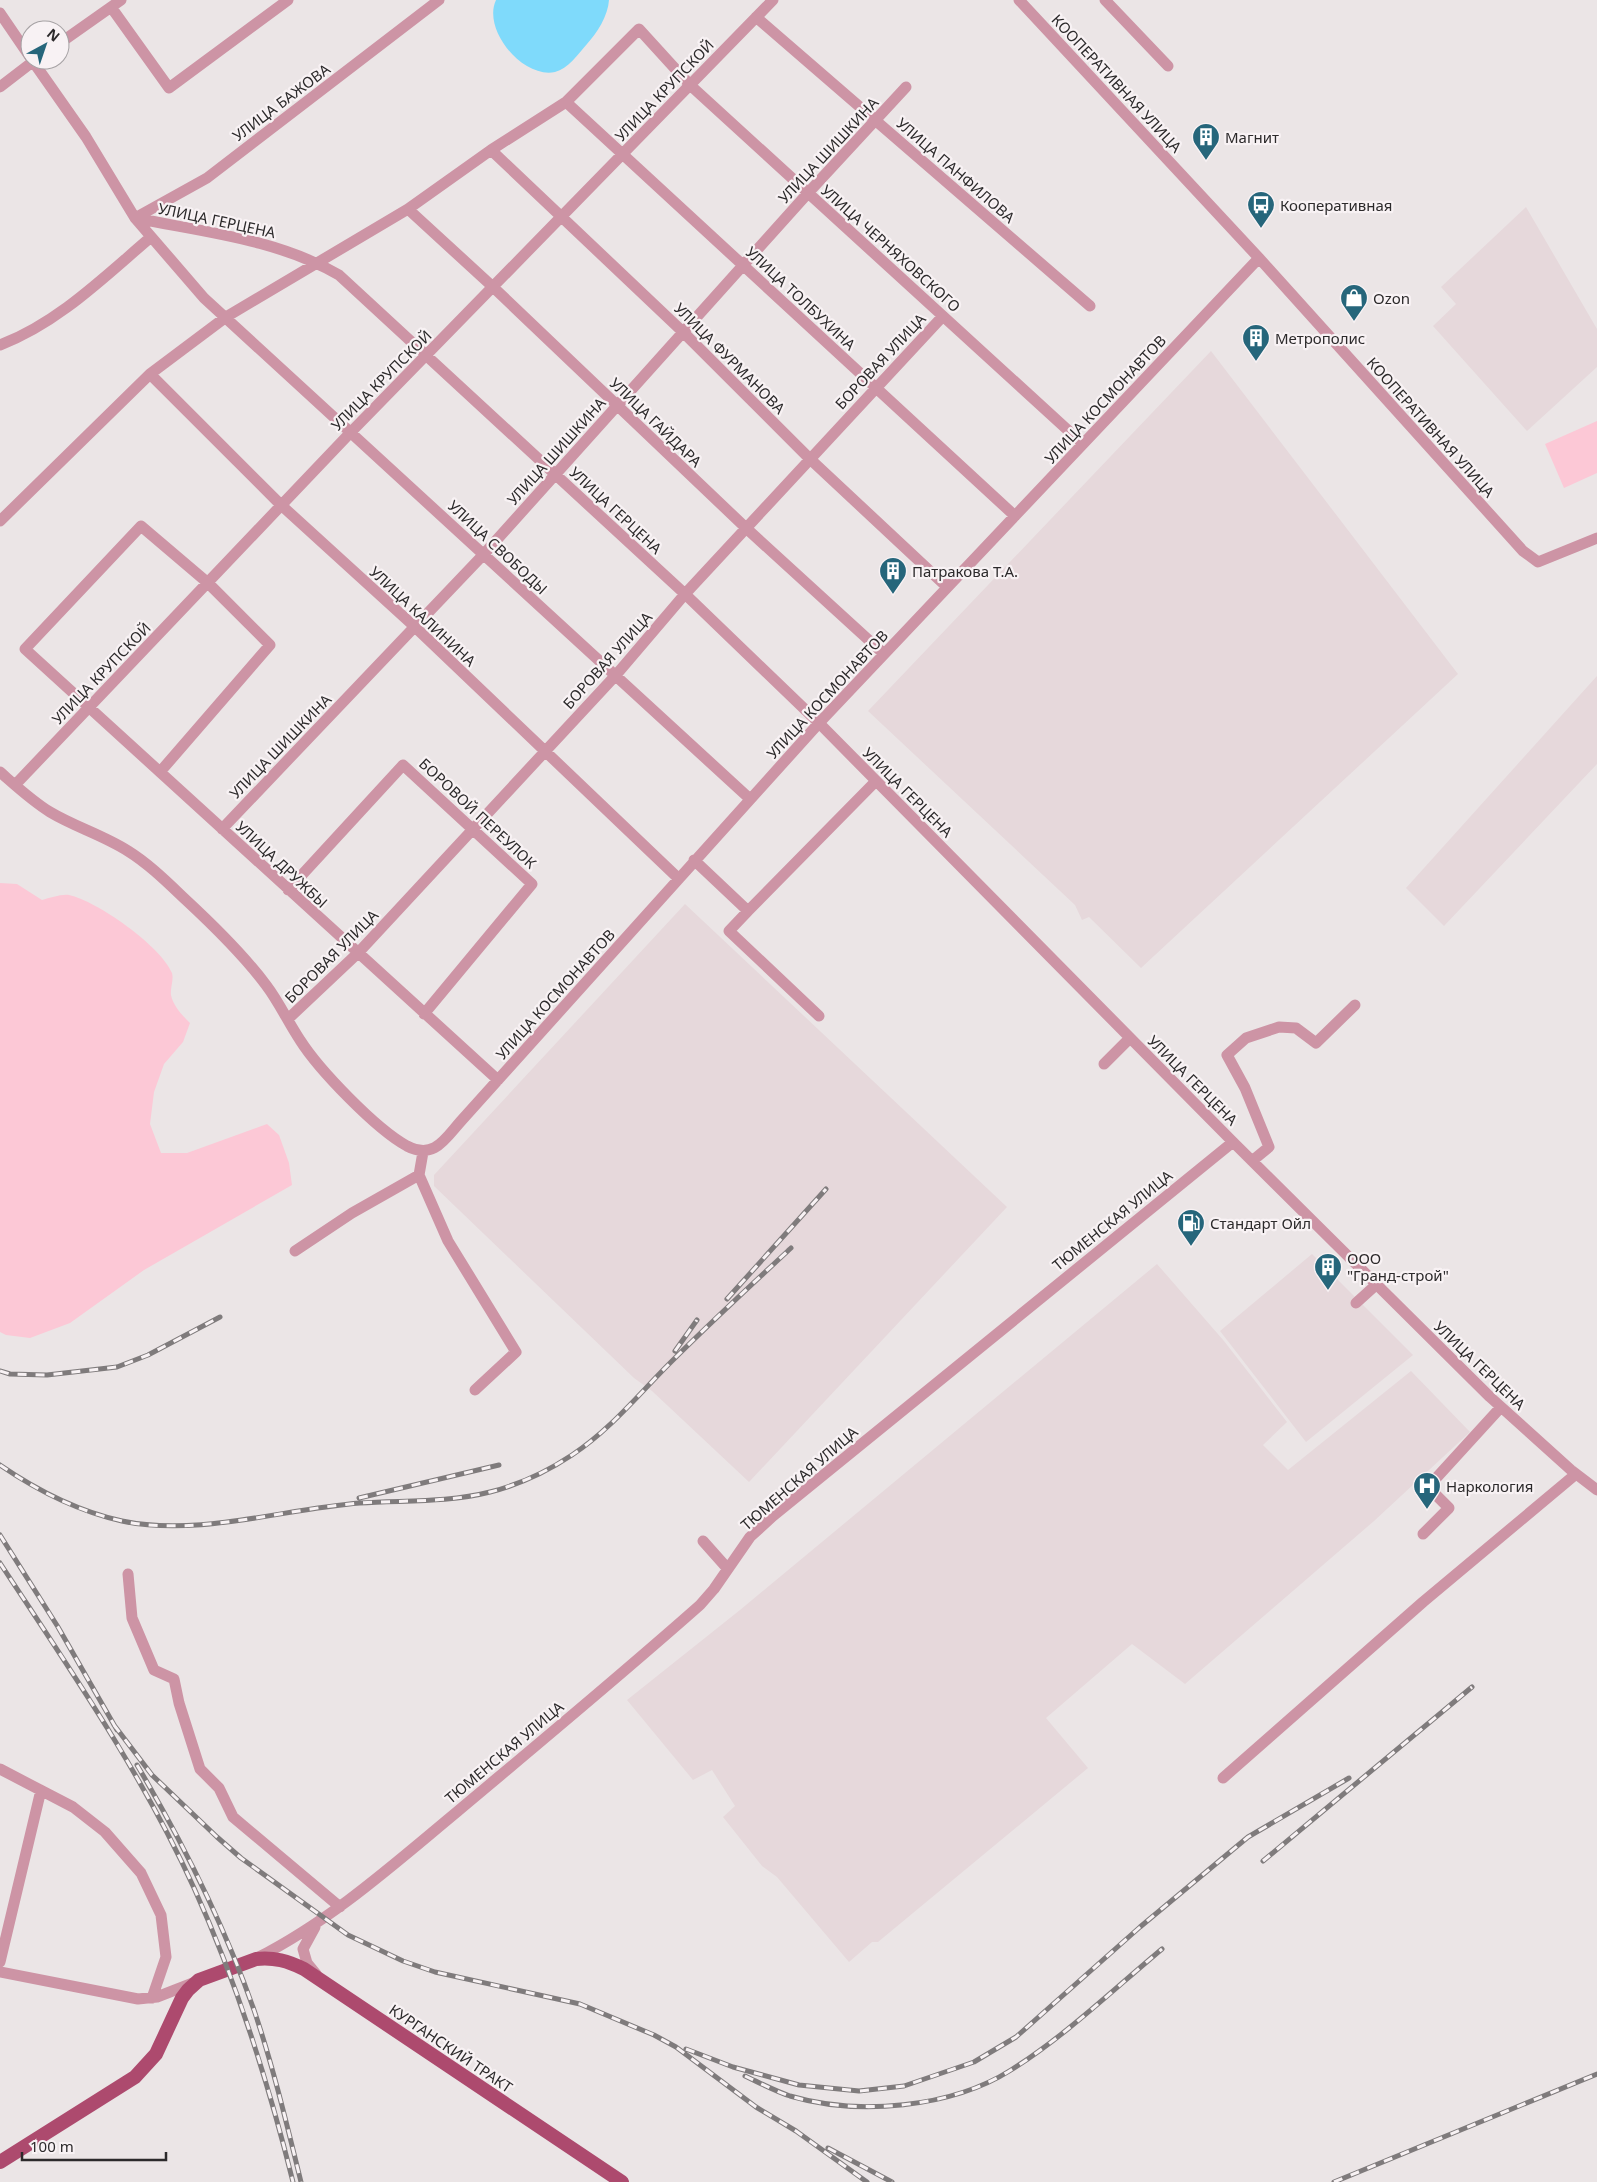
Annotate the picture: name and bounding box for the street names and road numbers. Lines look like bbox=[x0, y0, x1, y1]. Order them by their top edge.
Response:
street label: КООПЕРАТИВНАЯ УЛИЦА bbox=[1048, 10, 1187, 157]
street label: УЛИЦА КРУПСКОЙ bbox=[610, 35, 718, 145]
street label: УЛИЦА БАЖОВА bbox=[228, 59, 334, 145]
street label: УЛИЦА ШИШКИНА bbox=[774, 92, 883, 207]
street label: УЛИЦА ПАНФИЛОВА bbox=[893, 113, 1020, 227]
street label: УЛИЦА ЧЕРНЯХОВСКОГО bbox=[817, 180, 965, 316]
street label: УЛИЦА ГЕРЦЕНА bbox=[156, 198, 278, 242]
street label: УЛИЦА ТОЛБУХИНА bbox=[742, 242, 861, 354]
street label: УЛИЦА ФУРМАНОВА bbox=[670, 298, 790, 418]
street label: БОРОВАЯ УЛИЦА bbox=[830, 308, 930, 413]
street label: УЛИЦА КРУПСКОЙ bbox=[327, 326, 435, 434]
street label: УЛИЦА КОСМОНАВТОВ bbox=[1040, 330, 1170, 468]
street label: КООПЕРАТИВНАЯ УЛИЦА bbox=[1363, 353, 1500, 502]
street label: УЛИЦА ГАЙДАРА bbox=[606, 373, 706, 471]
street label: УЛИЦА ШИШКИНА bbox=[502, 393, 610, 509]
street label: УЛИЦА ГЕРЦЕНА bbox=[565, 462, 667, 558]
street label: УЛИЦА СВОБОДЫ bbox=[444, 496, 552, 598]
street label: УЛИЦА КАЛИНИНА bbox=[366, 562, 481, 671]
street label: БОРОВАЯ УЛИЦА bbox=[558, 607, 656, 713]
street label: УЛИЦА КРУПСКОЙ bbox=[47, 618, 155, 728]
street label: УЛИЦА КОСМОНАВТОВ bbox=[762, 625, 892, 763]
street label: УЛИЦА ШИШКИНА bbox=[225, 689, 335, 803]
street label: УЛИЦА ГЕРЦЕНА bbox=[859, 743, 958, 842]
street label: БОРОВОЙ ПЕРЕУЛОК bbox=[415, 753, 541, 873]
street label: УЛИЦА ДРУЖБЫ bbox=[232, 816, 332, 912]
street label: БОРОВАЯ УЛИЦА bbox=[280, 905, 382, 1007]
street label: УЛИЦА КОСМОНАВТОВ bbox=[491, 924, 619, 1064]
street label: УЛИЦА ГЕРЦЕНА bbox=[1144, 1031, 1243, 1130]
street label: ТЮМЕНСКАЯ УЛИЦА bbox=[1048, 1165, 1176, 1275]
street label: УЛИЦА ГЕРЦЕНА bbox=[1430, 1316, 1530, 1414]
street label: ТЮМЕНСКАЯ УЛИЦА bbox=[736, 1421, 862, 1534]
street label: ТЮМЕНСКАЯ УЛИЦА bbox=[441, 1696, 568, 1807]
street label: КУРГАНСКИЙ ТРАКТ bbox=[386, 1999, 517, 2097]

